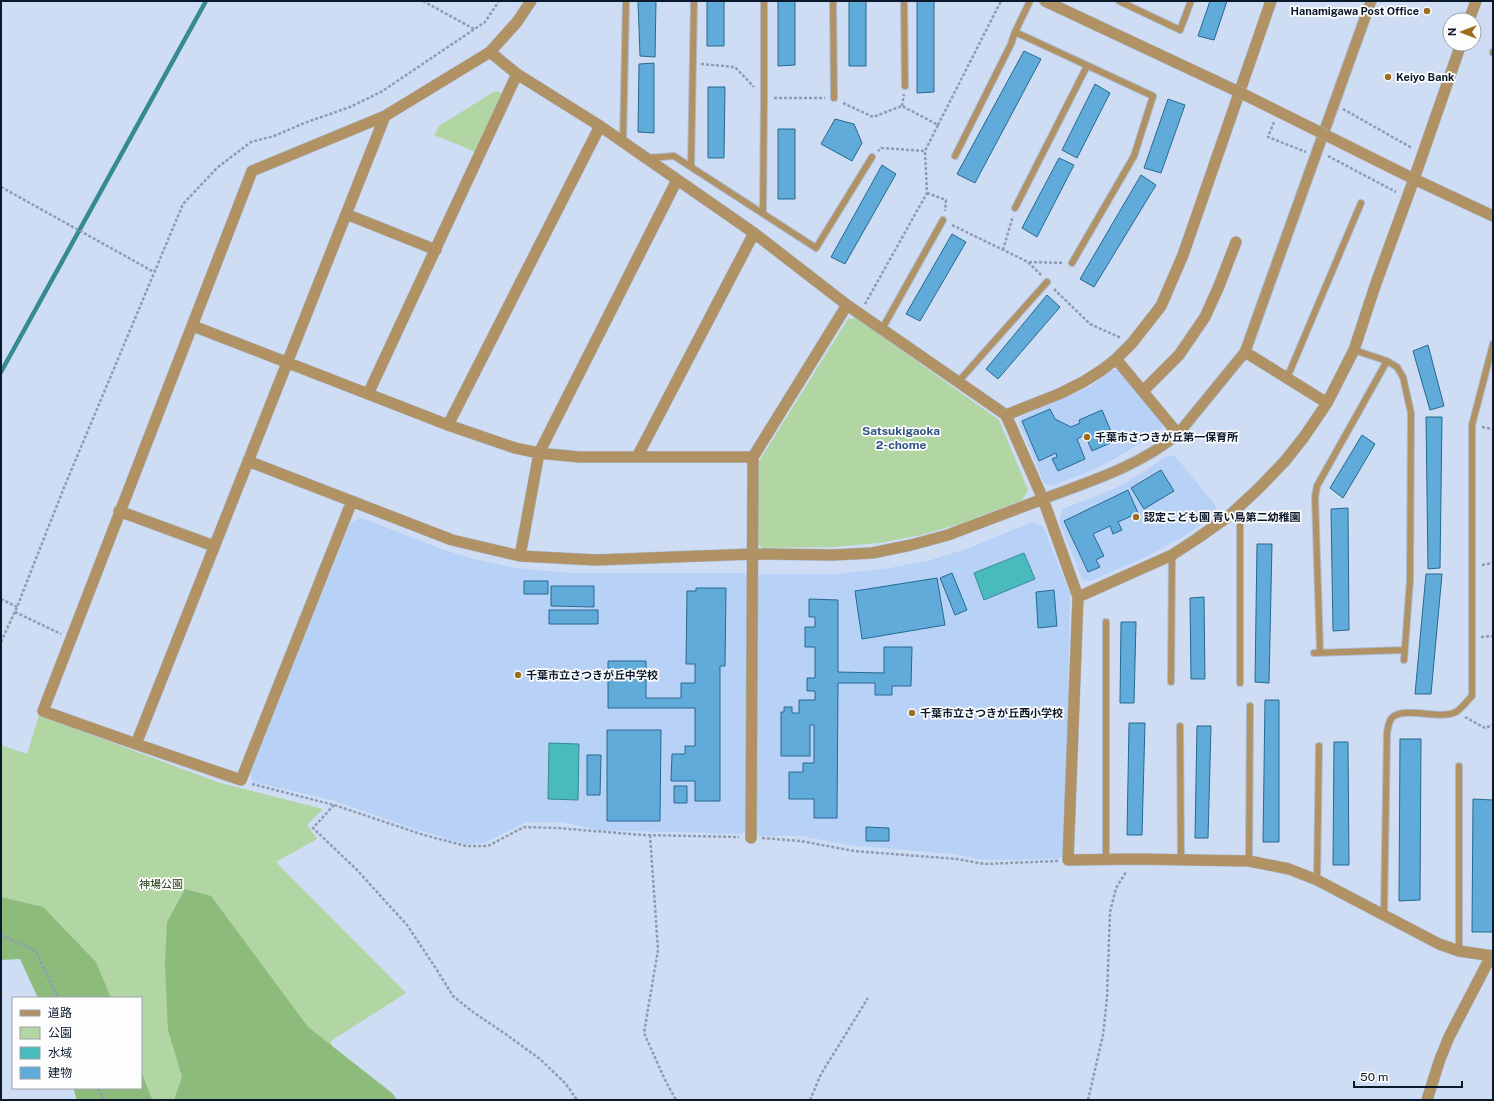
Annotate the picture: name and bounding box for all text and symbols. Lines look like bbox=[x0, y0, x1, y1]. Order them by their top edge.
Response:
place label: Hanamigawa Post Office bbox=[1291, 5, 1419, 17]
marker: Hanamigawa Post Office bbox=[1422, 6, 1432, 16]
north arrow bbox=[1442, 12, 1482, 52]
text: N bbox=[1446, 28, 1458, 36]
place label: Keiyo Bank bbox=[1396, 71, 1455, 83]
marker: Keiyo Bank bbox=[1383, 72, 1393, 82]
district label: Satsukigaoka 2-chome bbox=[862, 424, 940, 452]
place label: 千葉市さつきが丘第一保育所 bbox=[1095, 431, 1238, 443]
marker: 千葉市さつきが丘第一保育所 bbox=[1082, 432, 1092, 442]
place label: 認定こども園 青い鳥第二幼稚園 bbox=[1144, 511, 1300, 523]
marker: 認定こども園 青い鳥第二幼稚園 bbox=[1131, 512, 1141, 522]
place label: 千葉市立さつきが丘中学校 bbox=[526, 669, 658, 681]
marker: 千葉市立さつきが丘中学校 bbox=[513, 670, 523, 680]
place label: 千葉市立さつきが丘西小学校 bbox=[920, 707, 1063, 719]
marker: 千葉市立さつきが丘西小学校 bbox=[907, 708, 917, 718]
park label: 神場公園 bbox=[139, 878, 183, 890]
legend bbox=[12, 997, 142, 1089]
text: 道路 bbox=[48, 1006, 72, 1020]
text: 公園 bbox=[48, 1026, 72, 1040]
text: 水域 bbox=[48, 1046, 72, 1060]
scale bar bbox=[1354, 1063, 1462, 1089]
text: 建物 bbox=[48, 1066, 72, 1080]
text: 50 m bbox=[1360, 1070, 1388, 1084]

